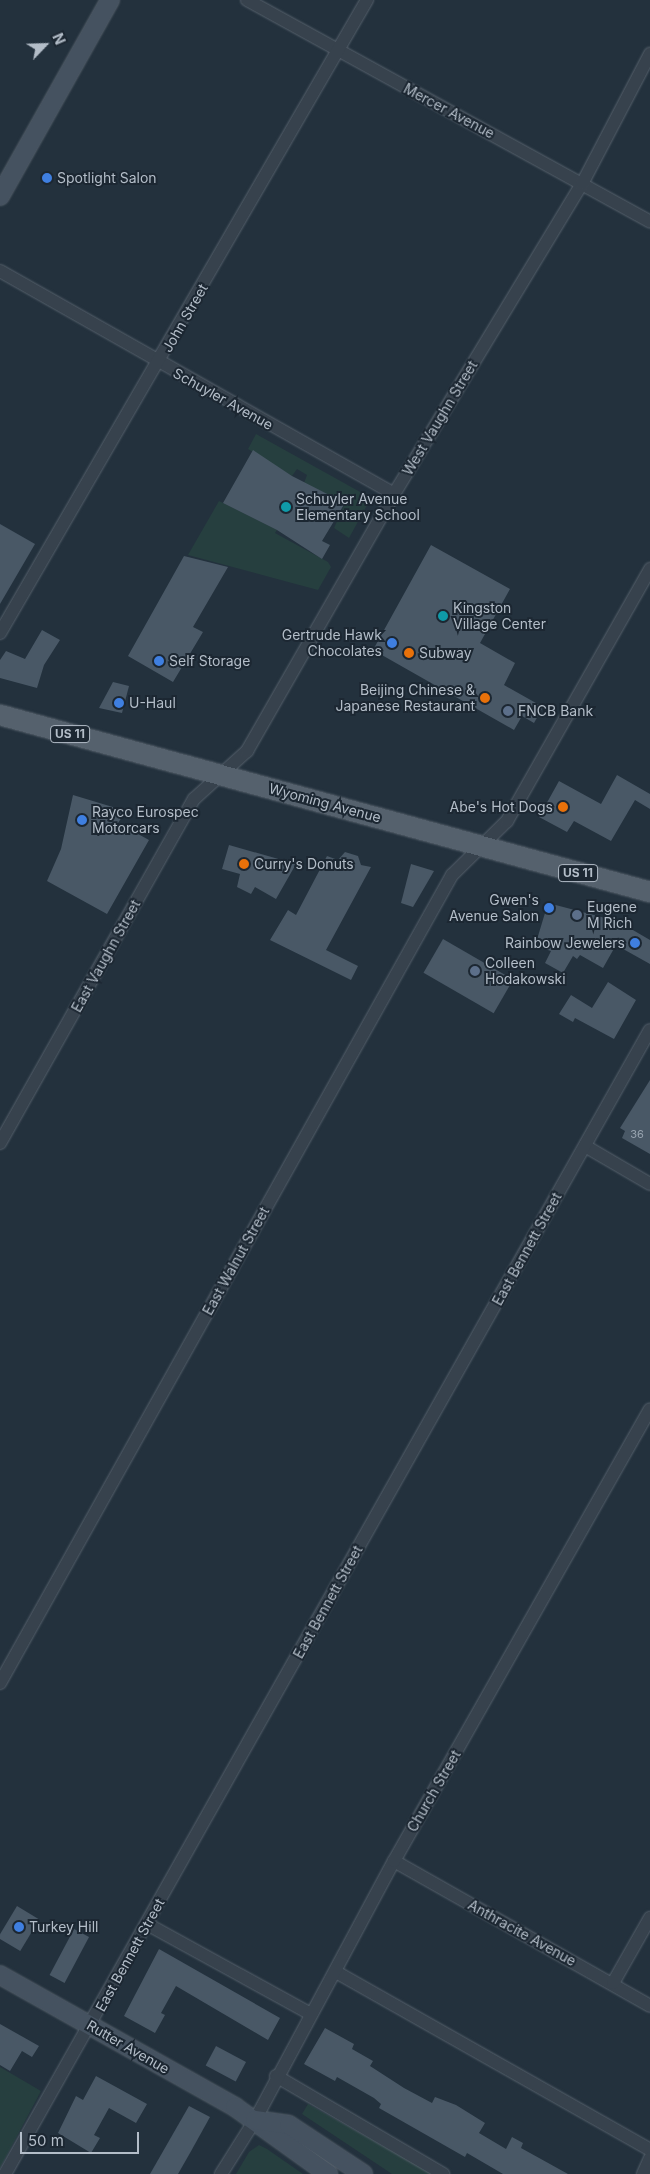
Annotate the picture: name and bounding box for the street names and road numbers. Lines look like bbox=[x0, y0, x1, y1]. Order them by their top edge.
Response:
street label: Mercer Avenue bbox=[401, 80, 497, 142]
street label: John Street bbox=[159, 281, 211, 355]
street label: West Vaughn Street bbox=[399, 358, 481, 478]
street label: Schuyler Avenue bbox=[170, 365, 276, 433]
road number: US 11 bbox=[50, 724, 90, 744]
street label: Wyoming Avenue bbox=[267, 780, 383, 826]
road number: US 11 bbox=[558, 864, 598, 882]
street label: East Vaughn Street bbox=[68, 897, 144, 1015]
street label: East Bennett Street bbox=[489, 1190, 565, 1308]
street label: East Walnut Street bbox=[199, 1204, 273, 1318]
street label: East Bennett Street bbox=[290, 1543, 366, 1661]
street label: Church Street bbox=[404, 1747, 464, 1835]
street label: East Bennett Street bbox=[92, 1896, 168, 2014]
street label: Anthracite Avenue bbox=[465, 1896, 579, 1970]
street label: Rutter Avenue bbox=[84, 2017, 172, 2077]

